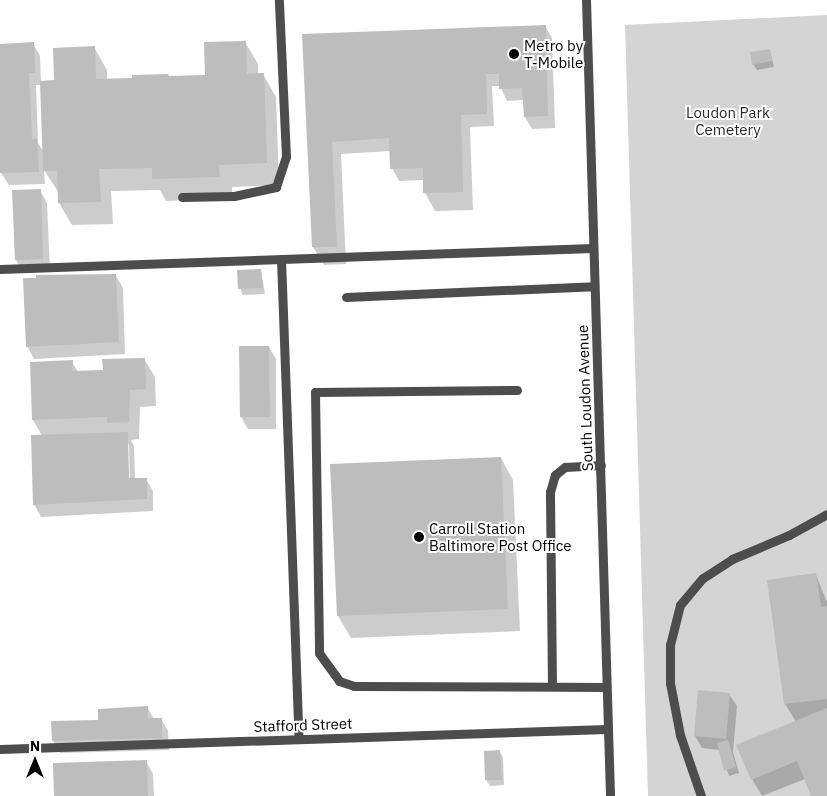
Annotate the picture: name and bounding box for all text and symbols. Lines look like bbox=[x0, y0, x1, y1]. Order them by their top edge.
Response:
place label: Metro by T-Mobile bbox=[524, 36, 583, 71]
marker: Metro by T-Mobile bbox=[508, 48, 520, 60]
park label: Loudon Park Cemetery bbox=[686, 103, 770, 138]
street label: South Loudon Avenue bbox=[573, 324, 597, 472]
place label: Carroll Station Baltimore Post Office bbox=[429, 519, 571, 554]
marker: Carroll Station Baltimore Post Office bbox=[413, 531, 425, 543]
street label: Stafford Street bbox=[253, 714, 353, 736]
north arrow bbox=[10, 736, 60, 786]
text: N bbox=[30, 737, 40, 755]

